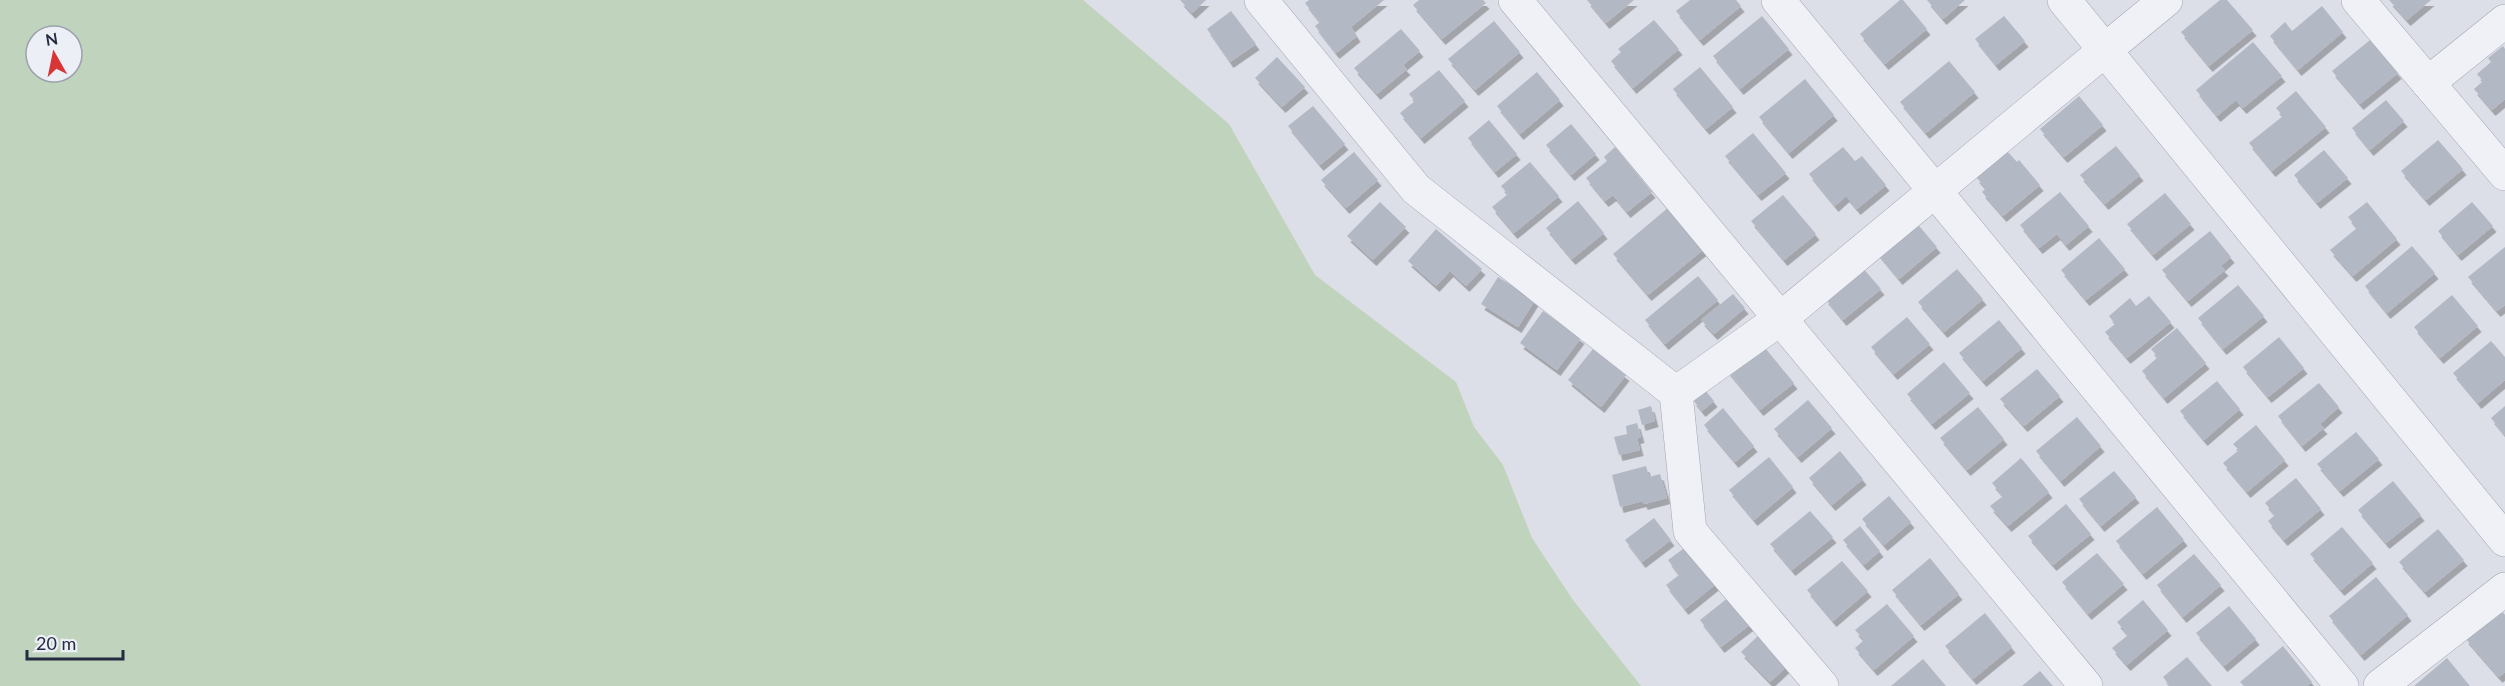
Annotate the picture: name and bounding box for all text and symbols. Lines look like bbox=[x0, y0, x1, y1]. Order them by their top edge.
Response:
north arrow bbox=[24, 24, 84, 84]
text: N bbox=[44, 28, 59, 49]
scale bar bbox=[27, 623, 123, 661]
text: 20 m bbox=[36, 632, 76, 654]

